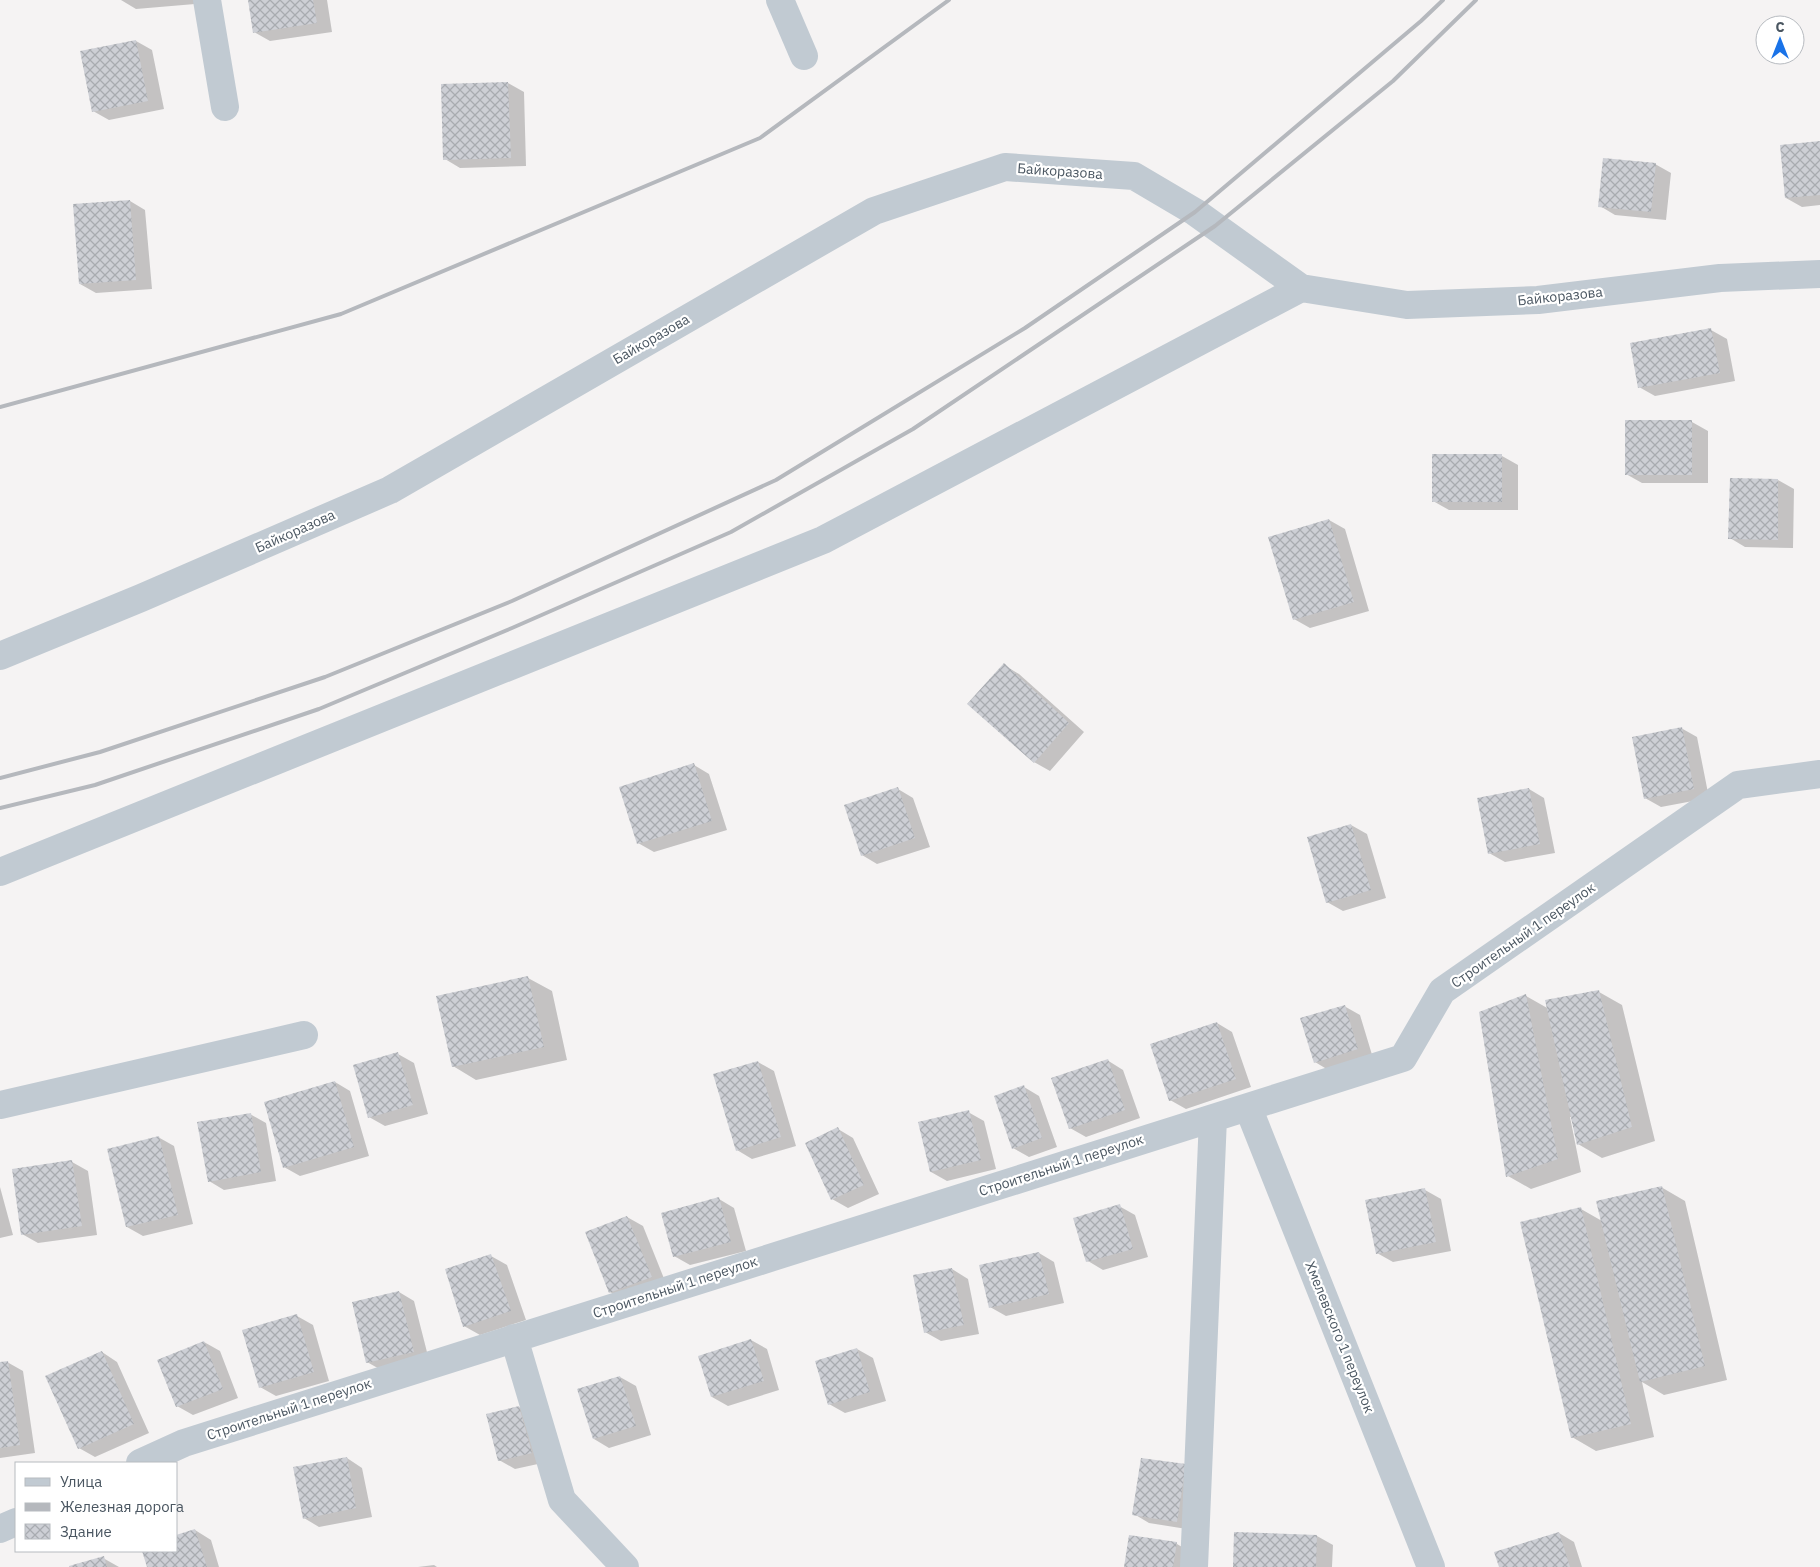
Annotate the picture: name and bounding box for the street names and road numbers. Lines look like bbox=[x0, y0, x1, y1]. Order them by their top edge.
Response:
street label: Байкоразова bbox=[1017, 159, 1104, 183]
street label: Байкоразова bbox=[1516, 283, 1604, 309]
street label: Байкоразова bbox=[609, 310, 693, 368]
street label: Байкоразова bbox=[252, 505, 338, 557]
street label: Строительный 1 переулок bbox=[1447, 878, 1599, 992]
street label: Строительный 1 переулок bbox=[976, 1130, 1146, 1200]
street label: Строительный 1 переулок bbox=[590, 1252, 760, 1322]
street label: Хмелевского 1 переулок bbox=[1301, 1258, 1379, 1416]
street label: Строительный 1 переулок bbox=[204, 1374, 374, 1444]

